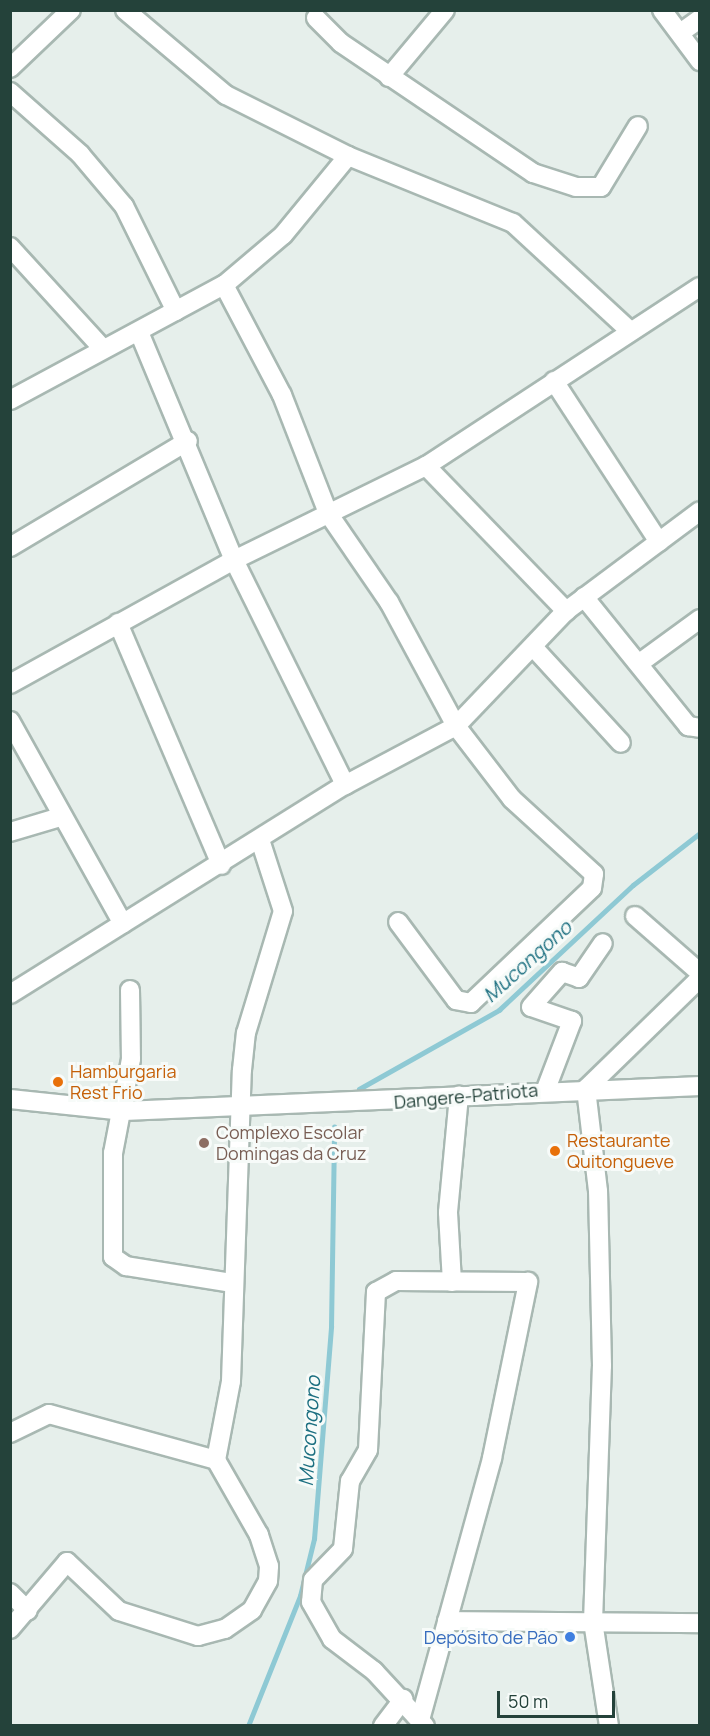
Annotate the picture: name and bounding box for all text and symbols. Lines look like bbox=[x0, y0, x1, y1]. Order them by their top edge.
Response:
water label: Mucongono bbox=[478, 915, 576, 1007]
place label: Hamburgaria Rest Frio bbox=[70, 1061, 176, 1104]
marker: Hamburgaria Rest Frio bbox=[51, 1075, 65, 1089]
street label: Dangere-Patriota bbox=[393, 1079, 539, 1113]
place label: Complexo Escolar Domingas da Cruz bbox=[216, 1122, 366, 1164]
place label: Restaurante Quitongueve bbox=[567, 1130, 674, 1172]
marker: Complexo Escolar Domingas da Cruz bbox=[197, 1136, 211, 1150]
marker: Restaurante Quitongueve bbox=[548, 1144, 562, 1158]
water label: Mucongono bbox=[293, 1375, 325, 1487]
place label: Depósito de Pão bbox=[424, 1626, 558, 1648]
marker: Depósito de Pão bbox=[563, 1630, 577, 1644]
scale bar bbox=[500, 1679, 618, 1717]
text: 50 m bbox=[508, 1689, 548, 1713]

